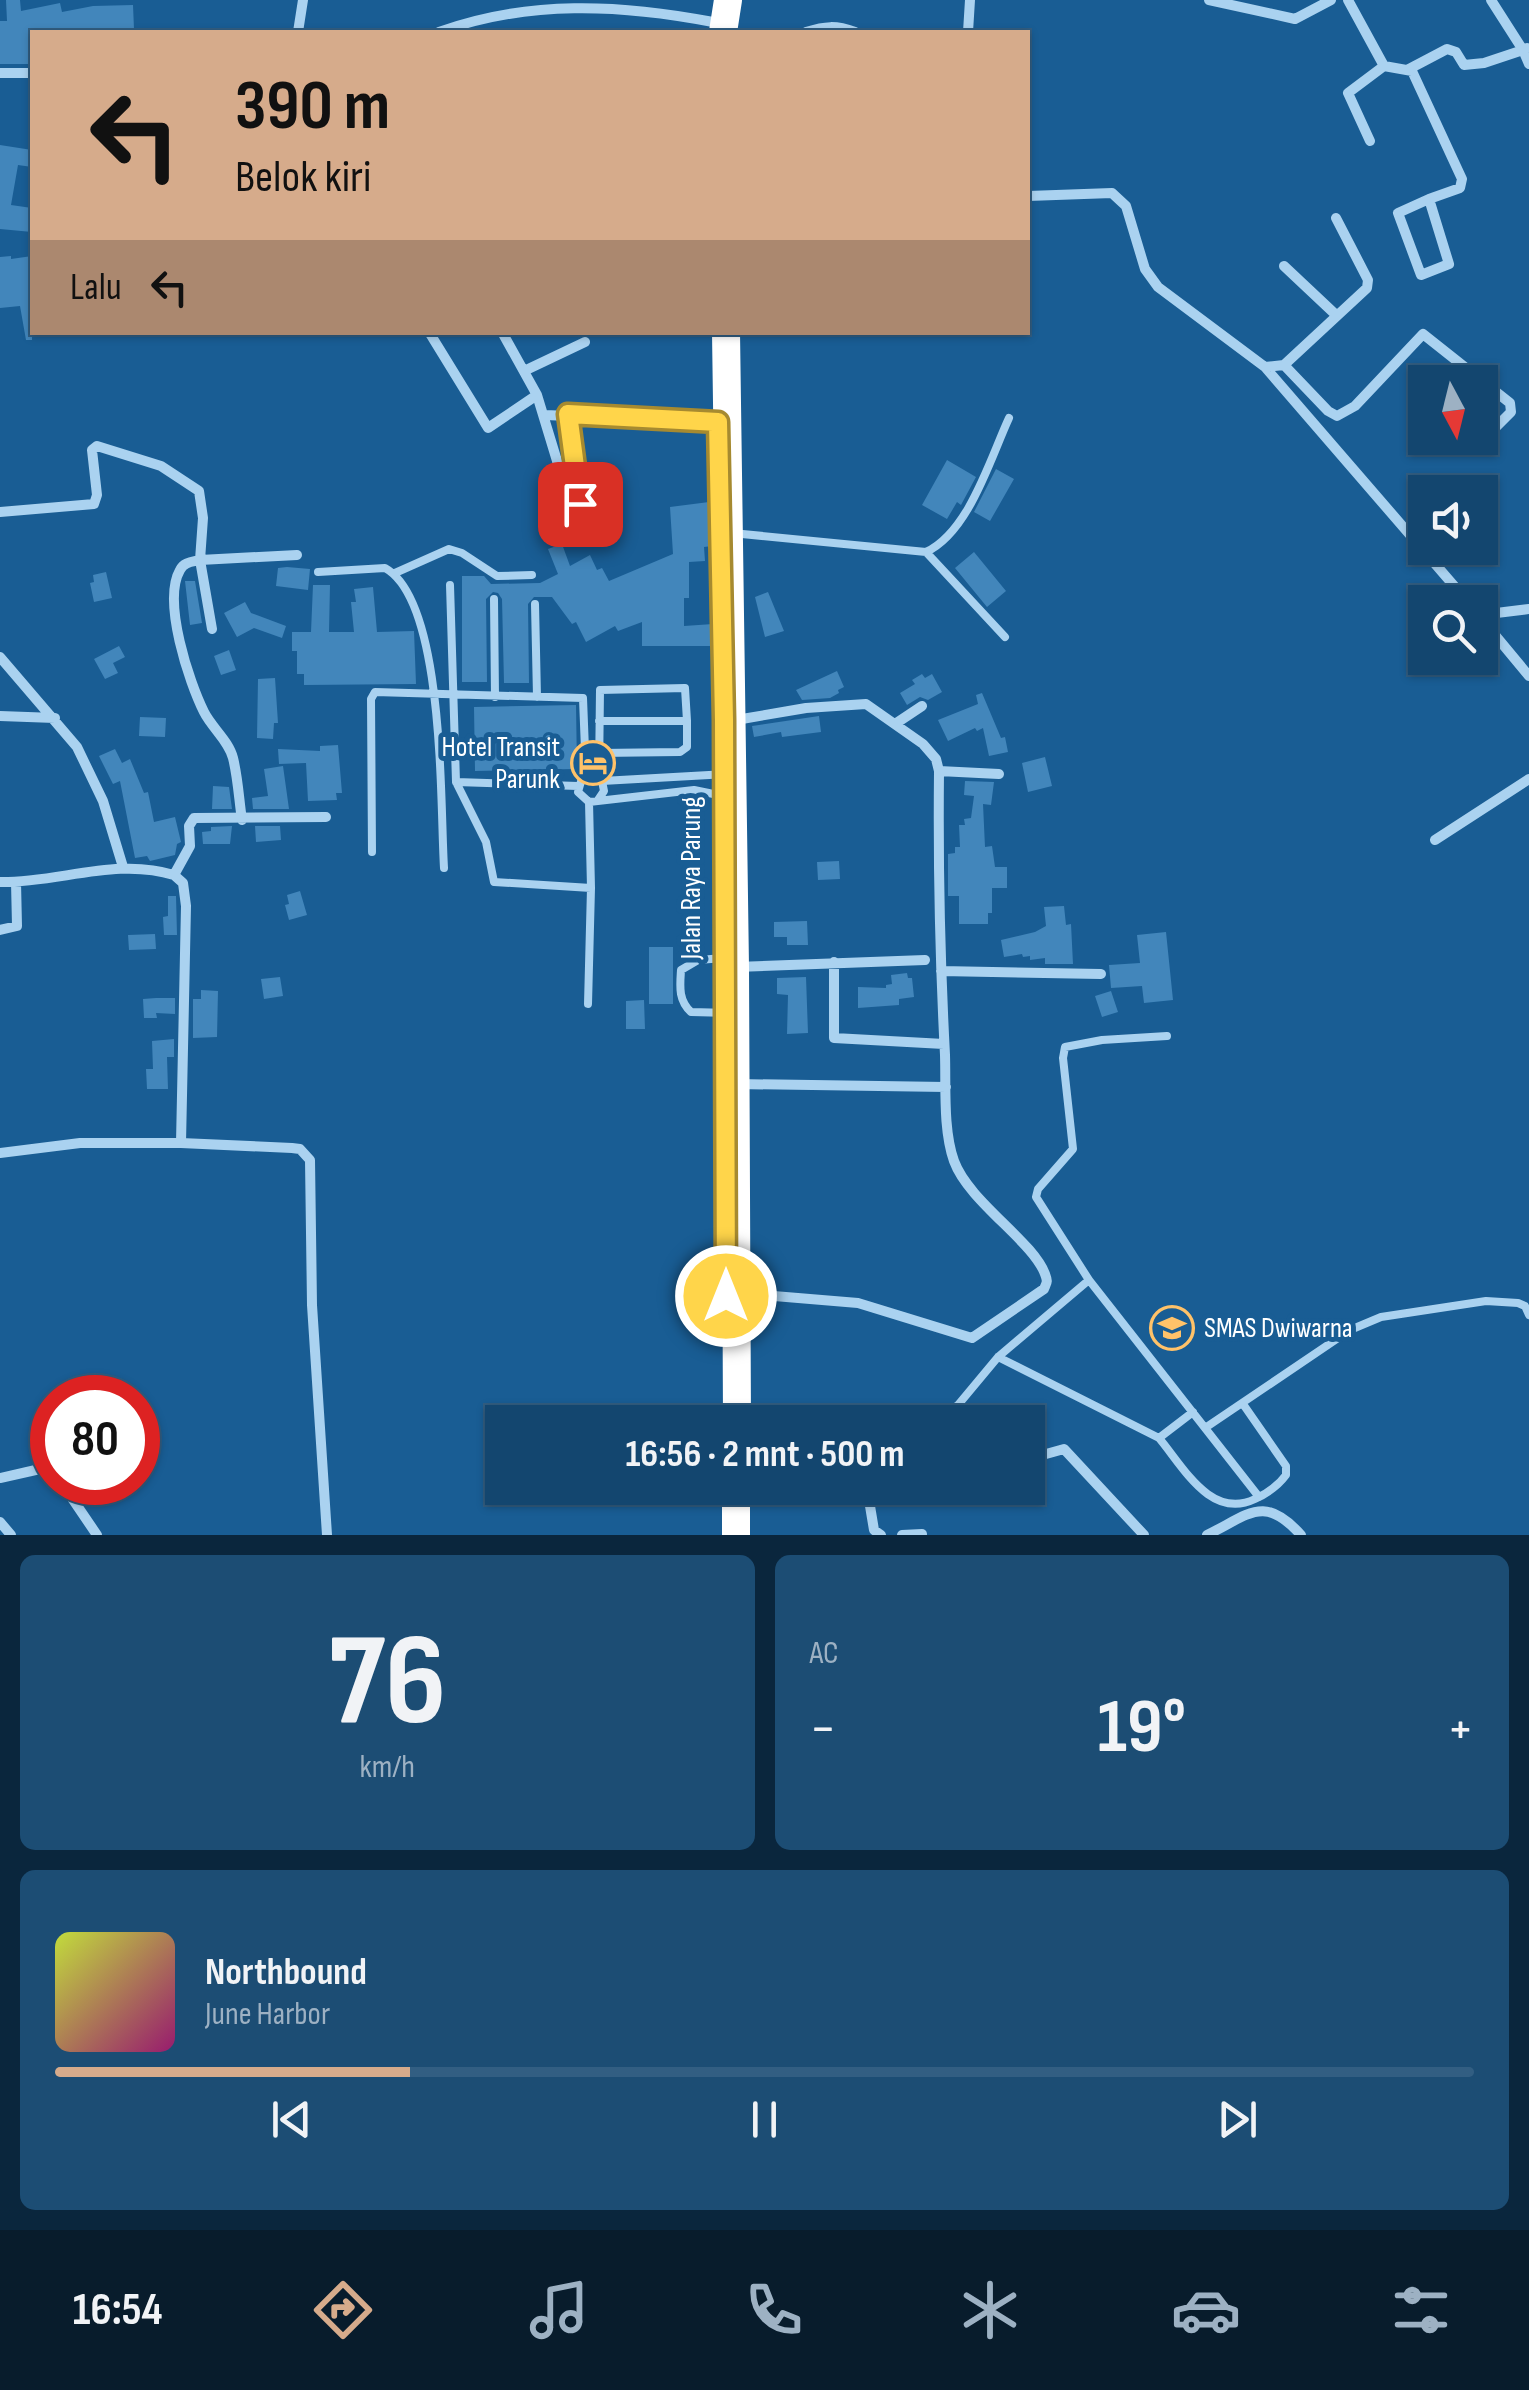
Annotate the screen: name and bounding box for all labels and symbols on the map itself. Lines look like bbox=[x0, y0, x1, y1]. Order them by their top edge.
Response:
north arrow bbox=[1408, 365, 1498, 455]
pin bbox=[538, 462, 623, 547]
place label: Hotel Transit Parunk bbox=[441, 731, 560, 796]
hotel icon: Hotel Transit Parunk bbox=[570, 740, 616, 786]
street label: Jalan Raya Parung bbox=[675, 797, 708, 960]
position arrow bbox=[674, 1244, 778, 1348]
school or university icon: SMAS Dwiwarna bbox=[1149, 1305, 1195, 1351]
place label: SMAS Dwiwarna bbox=[1204, 1312, 1353, 1345]
speed limit sign: 80 bbox=[30, 1375, 160, 1505]

